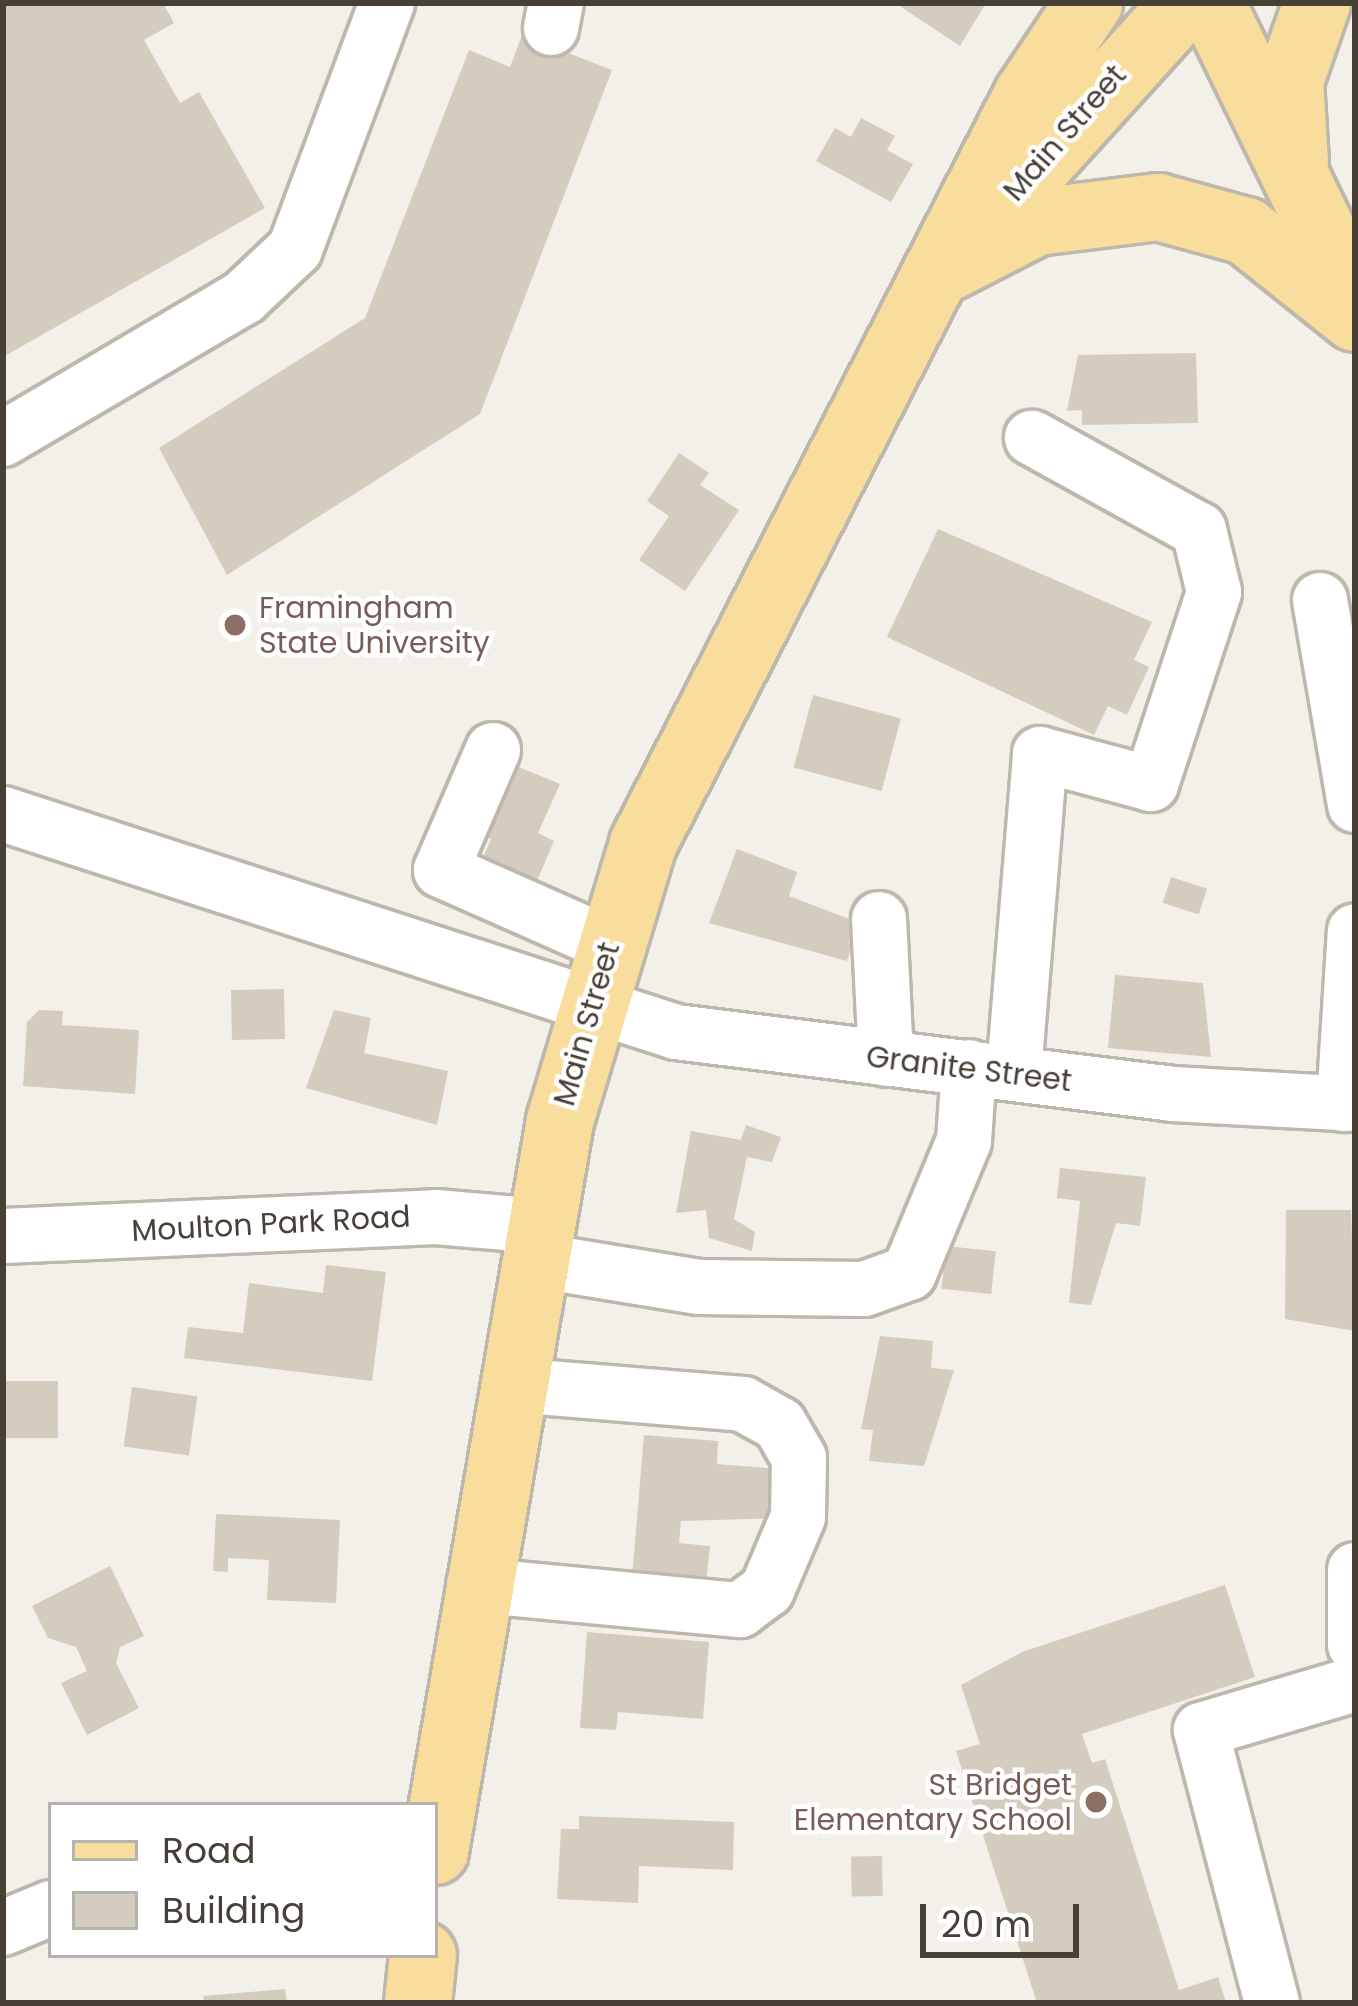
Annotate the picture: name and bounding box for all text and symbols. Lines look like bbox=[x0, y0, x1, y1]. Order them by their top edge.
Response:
street label: Main Street bbox=[996, 58, 1134, 208]
place label: Framingham State University bbox=[259, 590, 490, 660]
marker: Framingham State University bbox=[222, 612, 248, 638]
street label: Main Street bbox=[546, 938, 628, 1110]
street label: Granite Street bbox=[864, 1039, 1074, 1099]
street label: Moulton Park Road bbox=[131, 1199, 411, 1249]
place label: St Bridget Elementary School bbox=[794, 1767, 1072, 1838]
marker: St Bridget Elementary School bbox=[1083, 1789, 1109, 1815]
legend bbox=[48, 1802, 438, 1958]
text: Road bbox=[162, 1825, 256, 1876]
scale bar bbox=[926, 1880, 1085, 1954]
text: Building bbox=[162, 1885, 305, 1936]
text: 20 m bbox=[941, 1899, 1031, 1950]

